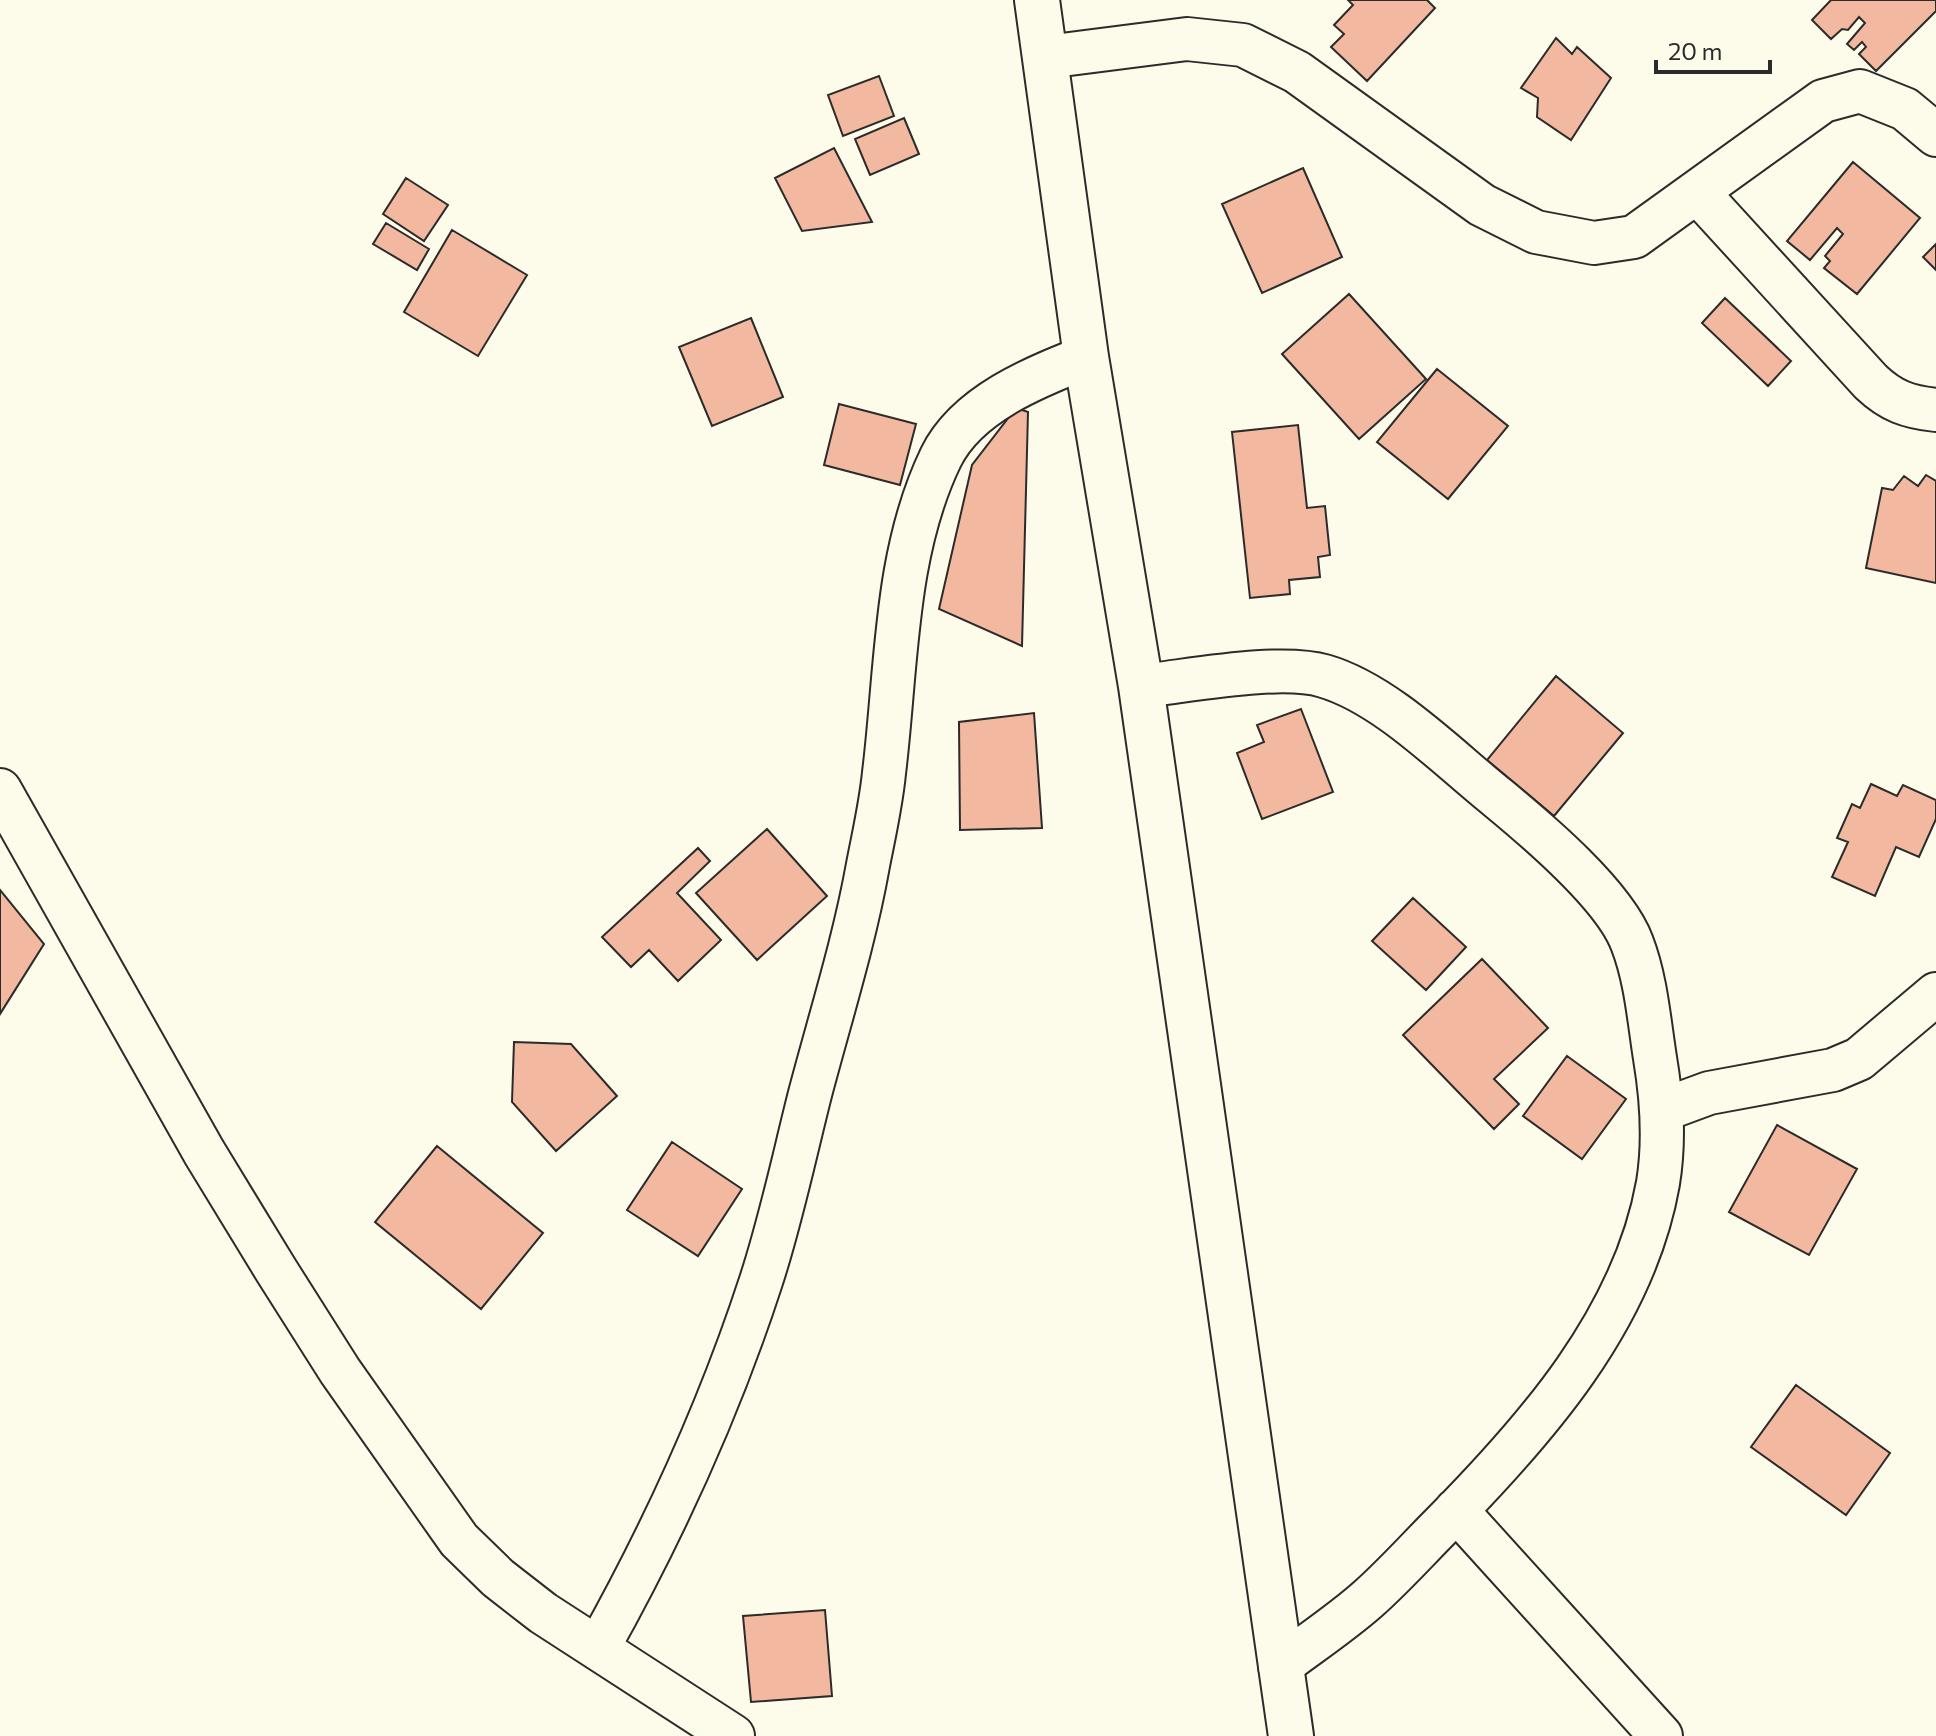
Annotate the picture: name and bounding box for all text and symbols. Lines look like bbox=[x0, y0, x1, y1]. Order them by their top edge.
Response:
scale bar bbox=[1656, 24, 1770, 74]
text: 20 m bbox=[1668, 36, 1722, 65]

